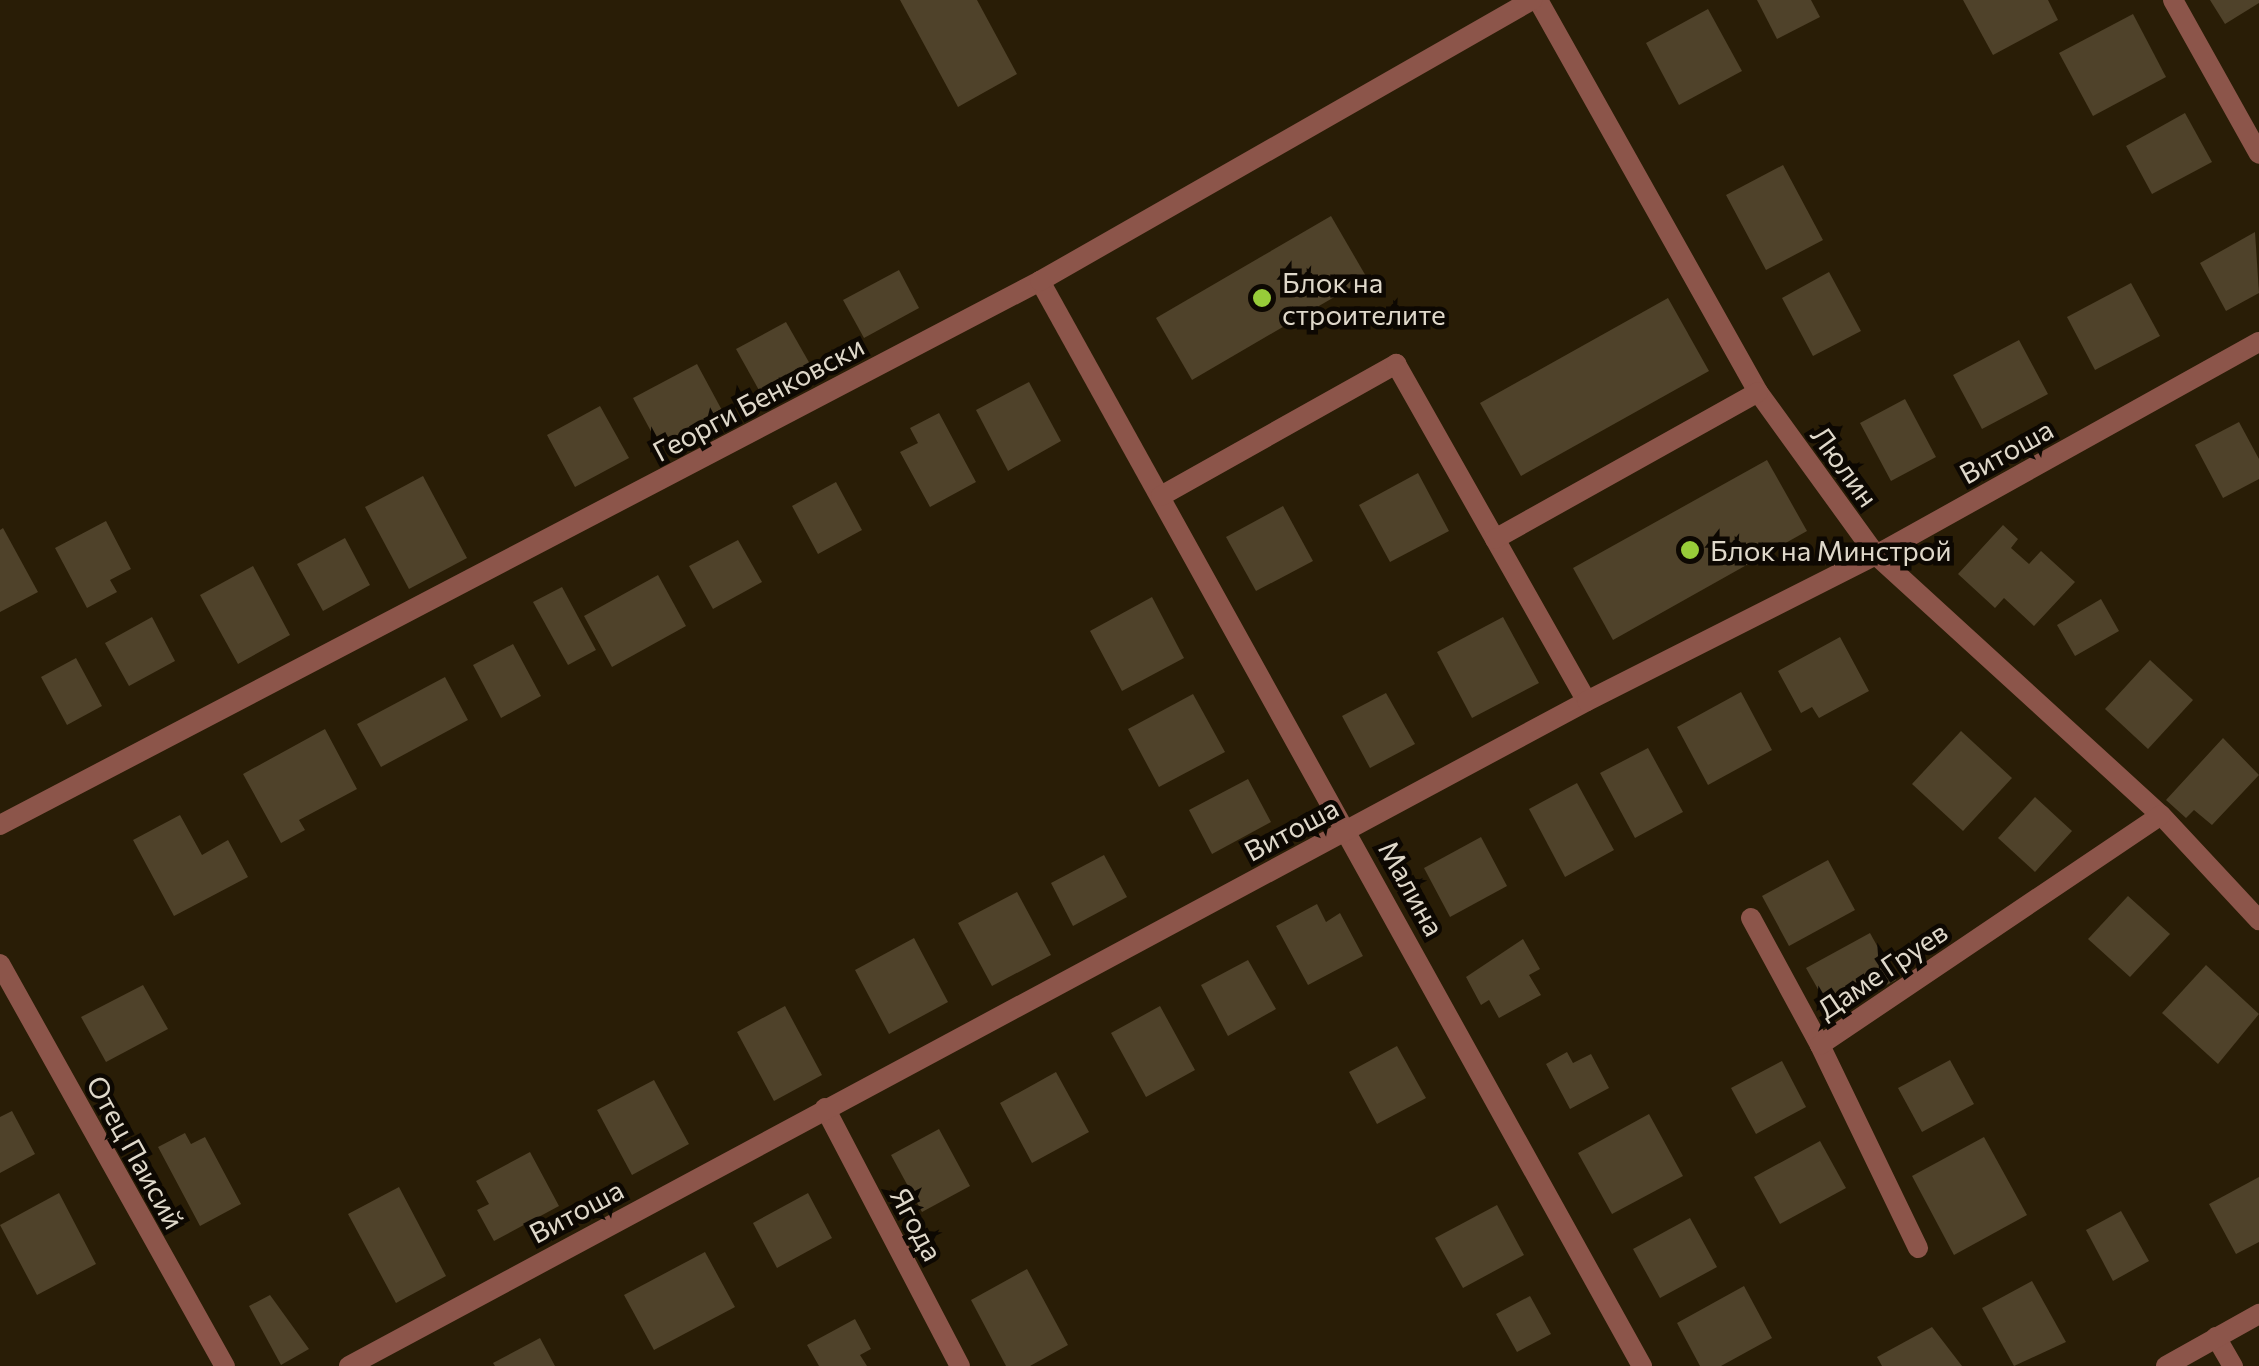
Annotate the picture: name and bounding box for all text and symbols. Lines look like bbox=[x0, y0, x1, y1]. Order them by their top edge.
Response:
place label: Блок на строителите bbox=[1282, 265, 1446, 331]
marker: Блок на строителите bbox=[1251, 287, 1273, 309]
street label: Георги Бенковски bbox=[647, 328, 869, 468]
street label: Витоша bbox=[1953, 412, 2059, 490]
street label: Люлин bbox=[1804, 419, 1886, 513]
place label: Блок на Минстрой bbox=[1710, 533, 1952, 567]
marker: Блок на Минстрой bbox=[1679, 539, 1701, 561]
street label: Витоша bbox=[1238, 790, 1344, 868]
street label: Малина bbox=[1372, 834, 1452, 942]
street label: Даме Груев bbox=[1811, 914, 1953, 1026]
street label: Отец Паисий bbox=[80, 1070, 192, 1234]
street label: Витоша bbox=[523, 1172, 629, 1250]
street label: Ягода bbox=[884, 1182, 950, 1266]

